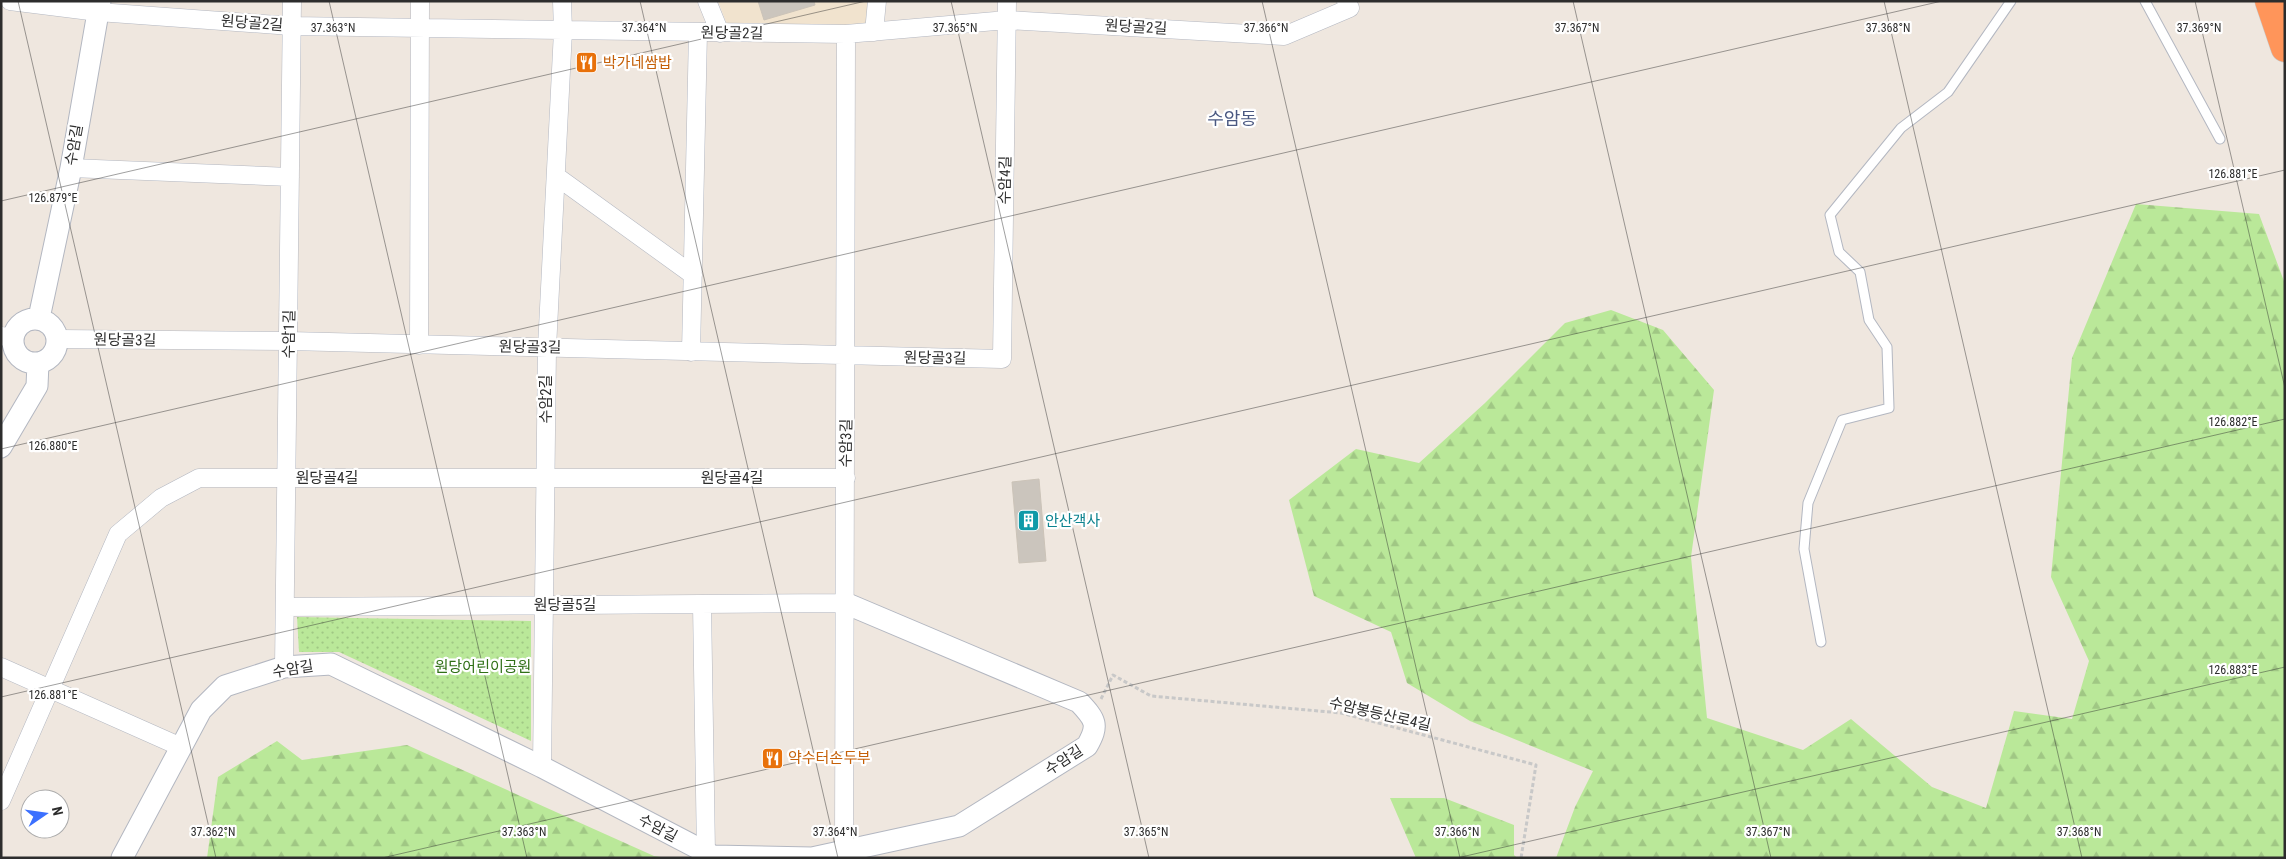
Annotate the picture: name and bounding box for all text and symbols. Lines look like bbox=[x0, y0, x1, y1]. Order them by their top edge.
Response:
street label: 원당골2길 bbox=[220, 12, 284, 34]
street label: 원당골2길 bbox=[1104, 16, 1168, 38]
text: 37.363°N bbox=[311, 21, 355, 35]
text: 37.364°N bbox=[622, 21, 666, 35]
text: 37.365°N bbox=[933, 21, 977, 35]
text: 37.366°N bbox=[1244, 21, 1288, 35]
text: 37.367°N bbox=[1555, 21, 1599, 35]
text: 37.368°N bbox=[1866, 21, 1910, 35]
text: 37.369°N bbox=[2177, 21, 2221, 35]
street label: 원당골2길 bbox=[701, 23, 763, 43]
restaurant icon: 박가네쌈밥 bbox=[575, 51, 599, 75]
place label: 박가네쌈밥 bbox=[603, 54, 672, 72]
district label: 수암동 bbox=[1207, 108, 1257, 129]
street label: 수암길 bbox=[62, 123, 86, 167]
street label: 수암4길 bbox=[996, 155, 1014, 205]
text: 126.881°E bbox=[2208, 167, 2258, 181]
text: 126.879°E bbox=[28, 191, 78, 205]
street label: 수암1길 bbox=[280, 309, 298, 359]
street label: 원당골3길 bbox=[94, 330, 156, 350]
street label: 원당골3길 bbox=[499, 337, 561, 357]
street label: 원당골3길 bbox=[904, 348, 966, 368]
street label: 수암2길 bbox=[537, 375, 555, 423]
text: 126.882°E bbox=[2208, 415, 2258, 429]
street label: 수암3길 bbox=[837, 418, 855, 468]
text: 126.880°E bbox=[28, 439, 78, 453]
street label: 원당골4길 bbox=[296, 469, 358, 487]
street label: 원당골4길 bbox=[701, 469, 763, 487]
building icon: 안산객사 bbox=[1017, 509, 1041, 533]
place label: 안산객사 bbox=[1045, 512, 1100, 530]
street label: 원당골5길 bbox=[534, 596, 596, 614]
street label: 수암길 bbox=[271, 657, 315, 681]
park label: 원당어린이공원 bbox=[435, 658, 531, 676]
text: 126.883°E bbox=[2208, 663, 2258, 677]
text: 126.881°E bbox=[28, 688, 78, 702]
street label: 수암봉등산로4길 bbox=[1327, 694, 1433, 734]
street label: 수암길 bbox=[1042, 741, 1086, 779]
restaurant icon: 약수터손두부 bbox=[760, 746, 784, 770]
place label: 약수터손두부 bbox=[788, 749, 871, 767]
north arrow bbox=[20, 789, 70, 839]
text: N bbox=[49, 805, 66, 817]
street label: 수암길 bbox=[635, 810, 681, 846]
text: 37.362°N bbox=[191, 825, 235, 839]
text: 37.363°N bbox=[502, 825, 546, 839]
text: 37.364°N bbox=[813, 825, 857, 839]
text: 37.365°N bbox=[1124, 825, 1168, 839]
text: 37.366°N bbox=[1435, 825, 1479, 839]
text: 37.367°N bbox=[1746, 825, 1790, 839]
text: 37.368°N bbox=[2057, 825, 2101, 839]

